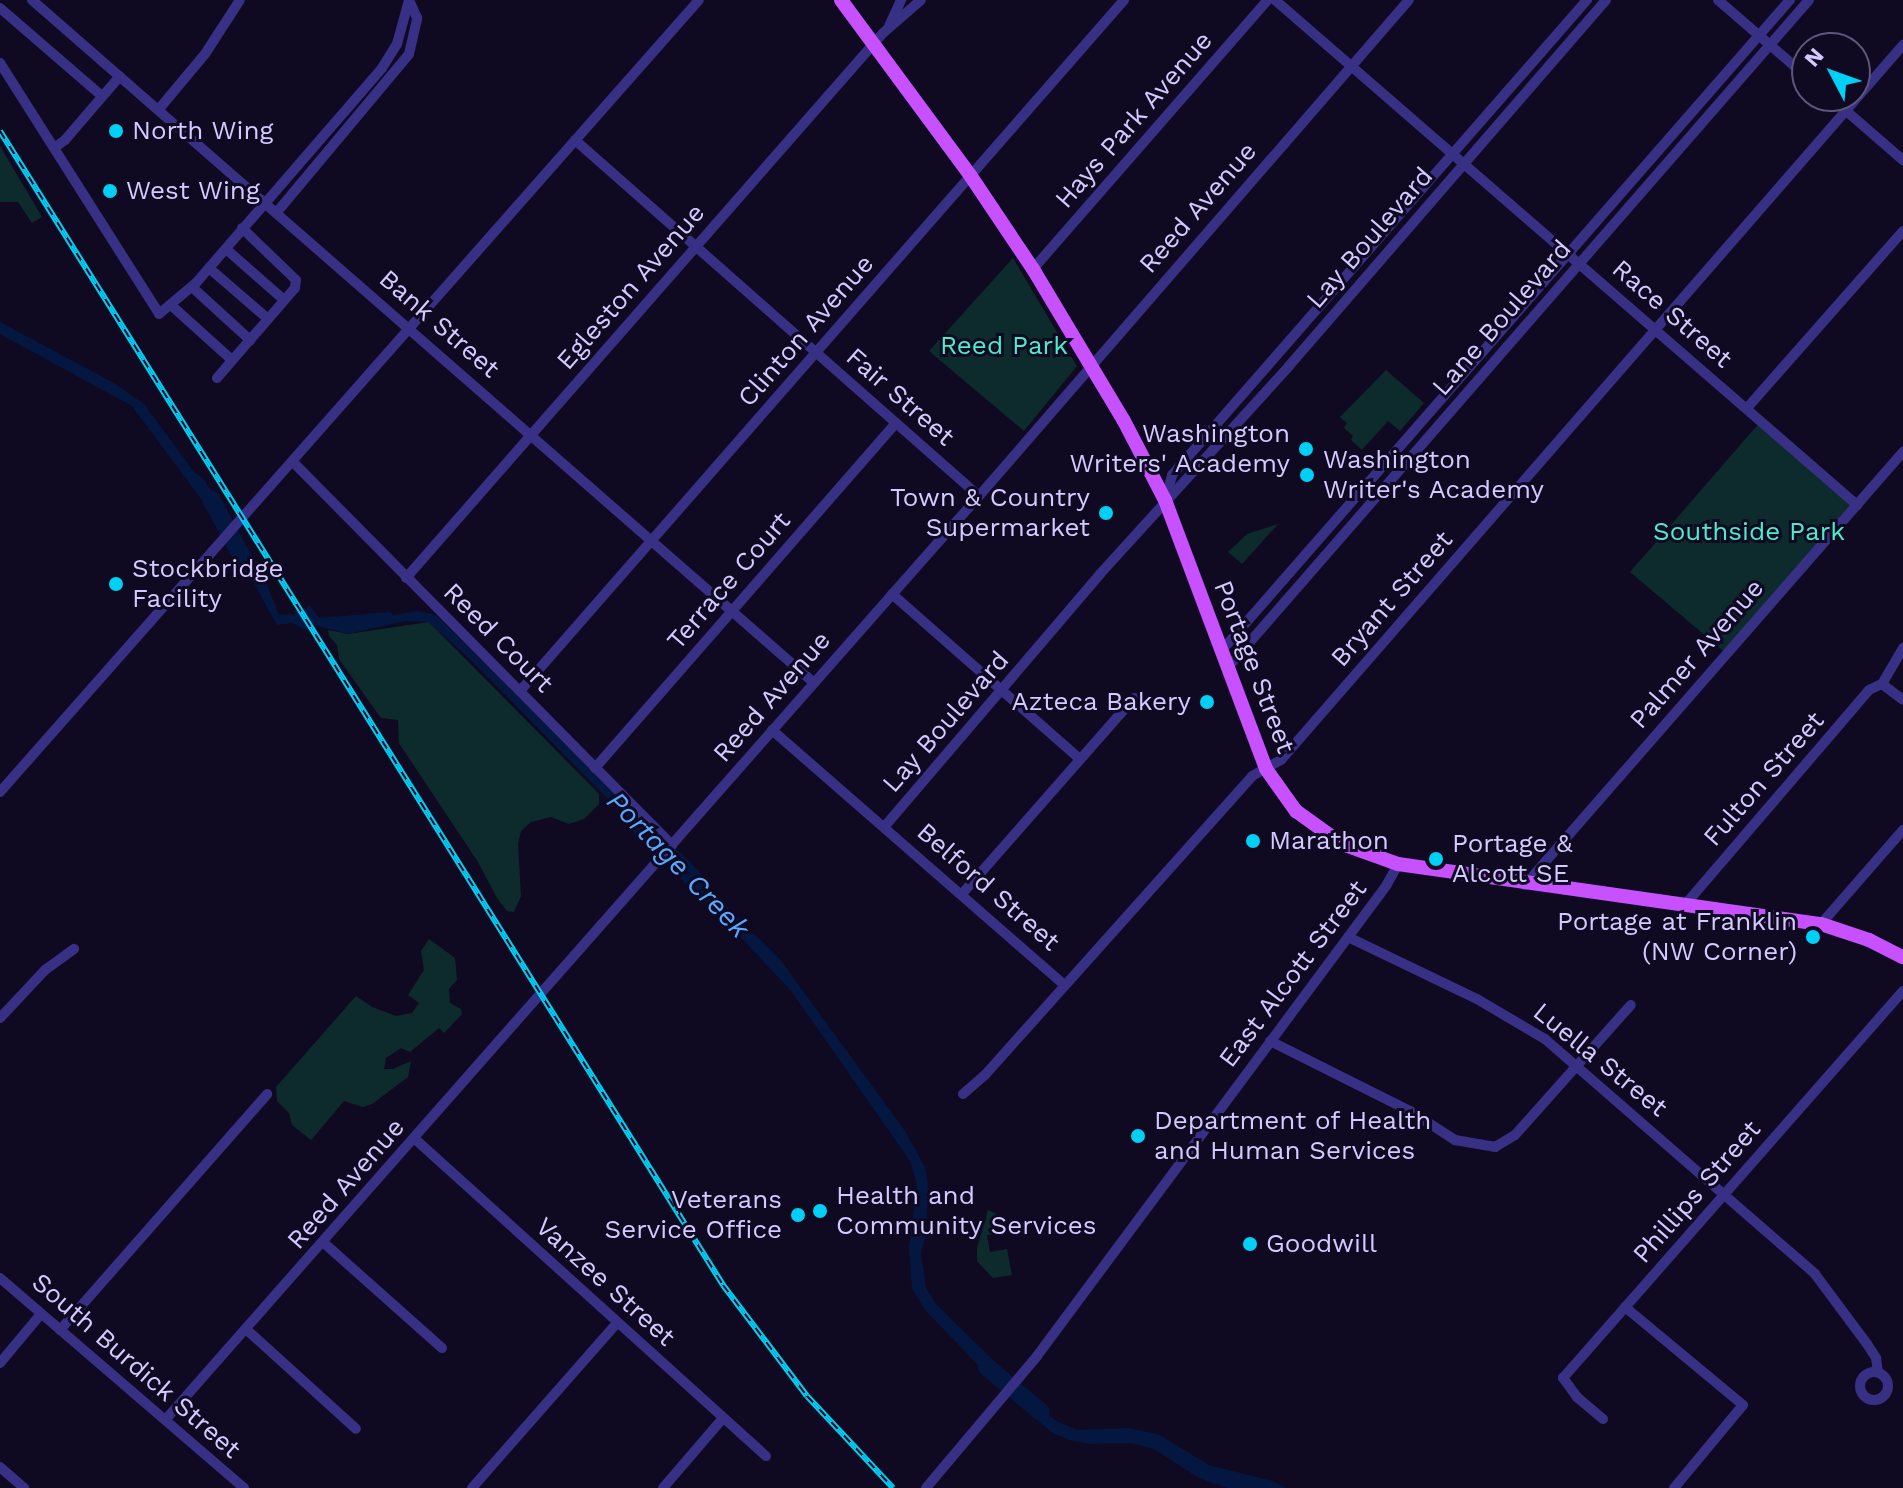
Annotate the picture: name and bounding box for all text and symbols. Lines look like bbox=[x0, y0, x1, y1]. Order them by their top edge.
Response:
street label: Hays Park Avenue bbox=[1048, 25, 1220, 215]
north arrow bbox=[1791, 32, 1871, 112]
text: N bbox=[1799, 43, 1829, 72]
place label: North Wing bbox=[132, 115, 274, 147]
marker: North Wing bbox=[107, 122, 125, 140]
street label: Reed Avenue bbox=[1132, 136, 1264, 280]
street label: Lay Boulevard bbox=[1300, 161, 1440, 315]
place label: West Wing bbox=[126, 175, 260, 207]
marker: West Wing bbox=[101, 182, 119, 200]
street label: Egleston Avenue bbox=[550, 197, 712, 377]
street label: Lane Boulevard bbox=[1426, 234, 1578, 402]
street label: Clinton Avenue bbox=[731, 248, 881, 414]
street label: Race Street bbox=[1606, 253, 1738, 375]
street label: Bank Street bbox=[372, 263, 506, 385]
park label: Reed Park bbox=[940, 330, 1068, 362]
street label: Fair Street bbox=[839, 341, 961, 453]
place label: Washington Writers' Academy bbox=[1068, 418, 1290, 480]
marker: Washington Writers' Academy bbox=[1297, 440, 1315, 458]
place label: Washington Writer's Academy bbox=[1323, 444, 1545, 506]
marker: Washington Writer's Academy bbox=[1298, 466, 1316, 484]
place label: Town & Country Supermarket bbox=[890, 482, 1090, 544]
marker: Town & Country Supermarket bbox=[1097, 504, 1115, 522]
street label: Terrace Court bbox=[661, 506, 797, 656]
park label: Southside Park bbox=[1653, 516, 1845, 548]
street label: Bryant Street bbox=[1325, 525, 1459, 673]
place label: Stockbridge Facility bbox=[132, 553, 283, 614]
street label: Palmer Avenue bbox=[1623, 572, 1771, 736]
marker: Stockbridge Facility bbox=[107, 575, 125, 593]
street label: Portage Street bbox=[1207, 576, 1301, 758]
street label: Reed Court bbox=[437, 577, 559, 699]
street label: Reed Avenue bbox=[706, 625, 838, 769]
street label: Lay Boulevard bbox=[876, 645, 1016, 799]
place label: Azteca Bakery bbox=[1011, 686, 1191, 718]
marker: Azteca Bakery bbox=[1198, 693, 1216, 711]
street label: Fulton Street bbox=[1697, 705, 1831, 853]
water label: Portage Creek bbox=[600, 785, 756, 945]
street label: Belford Street bbox=[910, 817, 1066, 957]
place label: Marathon bbox=[1269, 825, 1389, 857]
place label: Portage & Alcott SE bbox=[1452, 828, 1573, 890]
marker: Marathon bbox=[1244, 832, 1262, 850]
marker: Portage & Alcott SE bbox=[1427, 850, 1445, 868]
street label: East Alcott Street bbox=[1212, 874, 1374, 1074]
place label: Portage at Franklin (NW Corner) bbox=[1557, 906, 1797, 968]
marker: Portage at Franklin (NW Corner) bbox=[1804, 928, 1822, 946]
street label: Luella Street bbox=[1526, 996, 1674, 1124]
place label: Department of Health and Human Services bbox=[1154, 1105, 1432, 1166]
street label: Reed Avenue bbox=[280, 1112, 412, 1256]
street label: Phillips Street bbox=[1627, 1114, 1767, 1270]
marker: Department of Health and Human Services bbox=[1129, 1127, 1147, 1145]
place label: Health and Community Services bbox=[836, 1180, 1097, 1242]
place label: Veterans Service Office bbox=[604, 1184, 782, 1246]
marker: Health and Community Services bbox=[811, 1202, 829, 1220]
marker: Veterans Service Office bbox=[789, 1206, 807, 1224]
street label: Vanzee Street bbox=[529, 1211, 681, 1353]
place label: Goodwill bbox=[1266, 1228, 1377, 1260]
marker: Goodwill bbox=[1241, 1235, 1259, 1253]
street label: South Burdick Street bbox=[25, 1267, 247, 1465]

